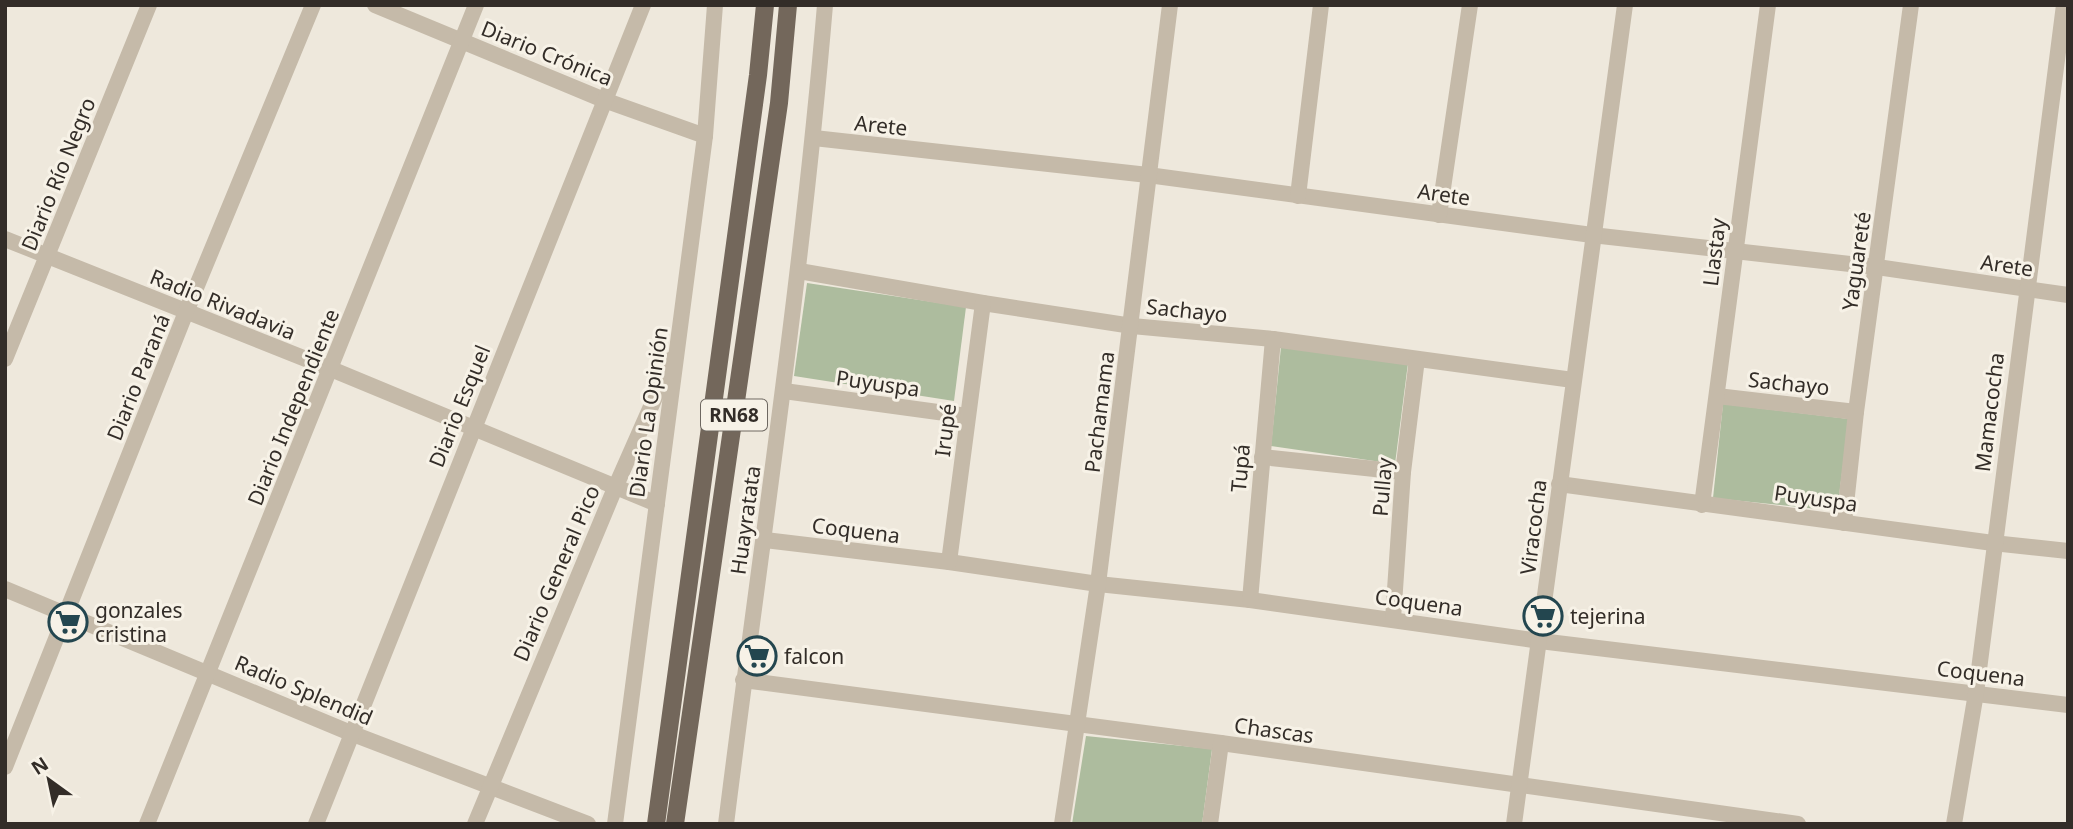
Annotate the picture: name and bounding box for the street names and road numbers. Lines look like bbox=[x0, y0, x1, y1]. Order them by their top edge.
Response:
street label: Diario Crónica bbox=[477, 14, 617, 92]
street label: Diario Río Negro bbox=[14, 93, 102, 255]
street label: Arete bbox=[853, 108, 909, 142]
street label: Arete bbox=[1416, 176, 1472, 212]
street label: Yaguareté bbox=[1835, 210, 1877, 312]
street label: Llastay bbox=[1696, 216, 1732, 288]
street label: Arete bbox=[1979, 247, 2035, 283]
street label: Radio Rivadavia bbox=[146, 262, 300, 346]
street label: Sachayo bbox=[1145, 292, 1229, 328]
street label: Diario Independiente bbox=[241, 304, 345, 510]
street label: Diario Paraná bbox=[100, 310, 176, 444]
street label: Diario La Opinión bbox=[622, 325, 674, 499]
street label: Diario Esquel bbox=[422, 341, 496, 471]
street label: Pachamama bbox=[1078, 350, 1120, 474]
street label: Mamacocha bbox=[1968, 351, 2010, 473]
street label: Puyuspa bbox=[834, 363, 922, 403]
street label: Sachayo bbox=[1747, 365, 1831, 401]
road number: RN68 bbox=[701, 400, 767, 430]
street label: Irupé bbox=[928, 402, 962, 458]
street label: Tupá bbox=[1224, 443, 1256, 493]
street label: Pullay bbox=[1365, 456, 1399, 518]
street label: Huayratata bbox=[723, 464, 767, 576]
street label: Viracocha bbox=[1513, 478, 1553, 576]
street label: Puyuspa bbox=[1772, 478, 1860, 518]
street label: Diario General Pico bbox=[506, 481, 606, 665]
street label: Coquena bbox=[810, 511, 902, 549]
street label: Coquena bbox=[1373, 582, 1465, 622]
street label: Radio Splendid bbox=[231, 648, 377, 732]
street label: Coquena bbox=[1935, 654, 2027, 692]
street label: Chascas bbox=[1232, 711, 1316, 749]

